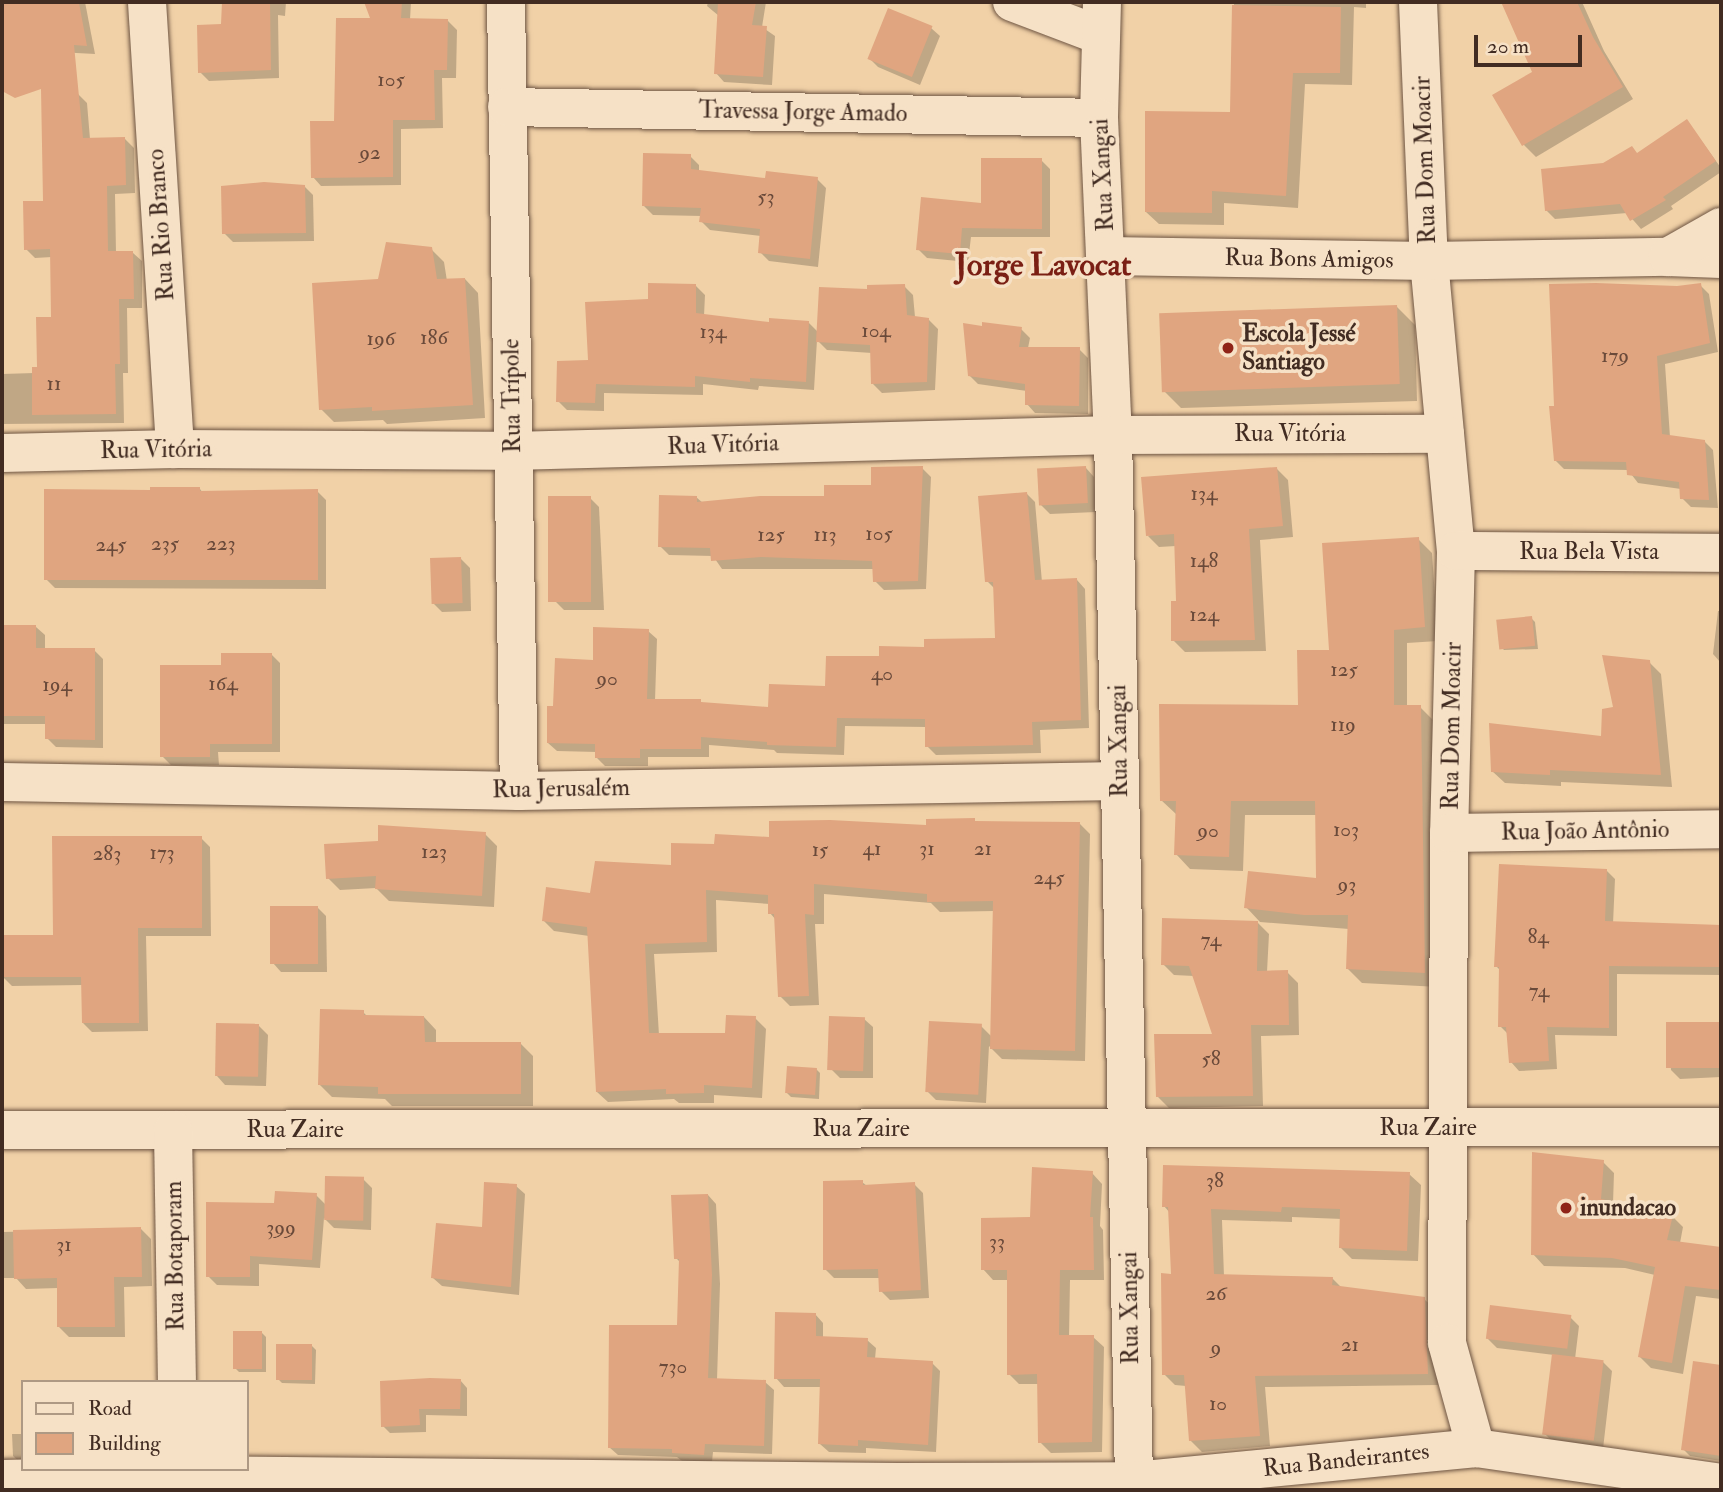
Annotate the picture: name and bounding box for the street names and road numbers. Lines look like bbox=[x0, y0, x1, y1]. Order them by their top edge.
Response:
street label: Rua Dom Moacir bbox=[1408, 75, 1442, 245]
street label: Travessa Jorge Amado bbox=[698, 96, 908, 128]
street label: Rua Xangai bbox=[1086, 118, 1120, 232]
street label: Rua Rio Branco bbox=[141, 148, 181, 302]
street label: Rua Bons Amigos bbox=[1224, 243, 1394, 275]
street label: Rua Trípole bbox=[497, 339, 527, 453]
street label: Rua Vitória bbox=[1234, 420, 1346, 448]
street label: Rua Vitória bbox=[667, 429, 779, 461]
street label: Rua Vitória bbox=[100, 435, 212, 465]
street label: Rua Bela Vista bbox=[1519, 538, 1659, 566]
street label: Rua Dom Moacir bbox=[1436, 642, 1468, 810]
street label: Rua Xangai bbox=[1104, 684, 1134, 798]
street label: Rua Jerusalém bbox=[492, 773, 630, 805]
street label: Rua João Antônio bbox=[1501, 815, 1669, 847]
street label: Rua Zaire bbox=[1379, 1114, 1477, 1142]
street label: Rua Zaire bbox=[812, 1115, 910, 1143]
street label: Rua Zaire bbox=[246, 1116, 344, 1144]
street label: Rua Botaporam bbox=[159, 1181, 191, 1331]
street label: Rua Xangai bbox=[1115, 1251, 1145, 1365]
street label: Rua Bandeirantes bbox=[1261, 1437, 1431, 1483]

